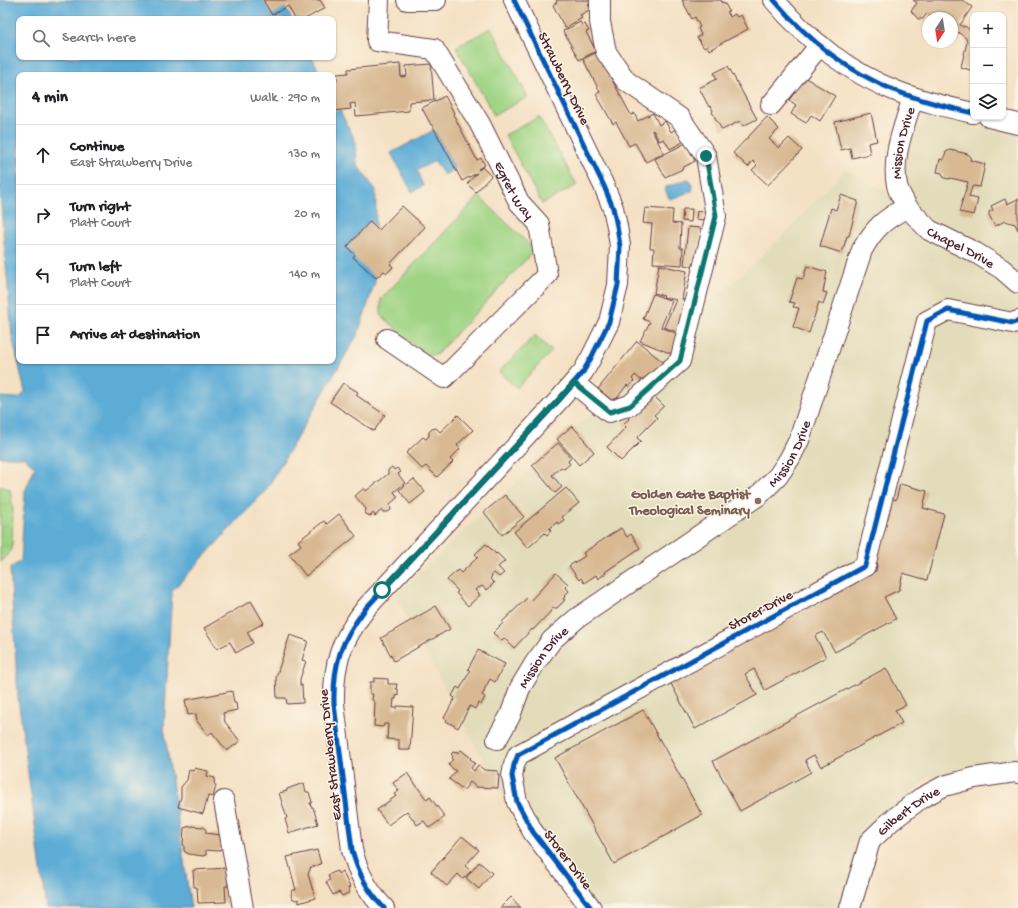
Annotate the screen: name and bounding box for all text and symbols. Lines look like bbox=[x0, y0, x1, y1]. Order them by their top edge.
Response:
north arrow bbox=[922, 12, 958, 48]
map controls bbox=[970, 12, 1006, 120]
button: + bbox=[970, 12, 1006, 48]
search box bbox=[16, 16, 336, 60]
icon: search bbox=[30, 27, 52, 49]
text: Search here bbox=[62, 29, 136, 47]
street label: Strawberry Drive bbox=[533, 30, 593, 129]
button: − bbox=[970, 48, 1006, 84]
button: layers bbox=[970, 84, 1006, 120]
text: 4 min bbox=[32, 88, 68, 108]
text: Walk · 290 m bbox=[250, 91, 320, 106]
street label: Mission Drive bbox=[889, 105, 921, 180]
text: Continue bbox=[70, 138, 124, 156]
icon: ahead bbox=[32, 144, 54, 166]
text: 130 m bbox=[288, 147, 320, 162]
route end bbox=[697, 147, 715, 165]
text: East Strawberry Drive bbox=[70, 156, 192, 171]
street label: Egret Way bbox=[489, 159, 537, 224]
text: Turn right bbox=[70, 198, 130, 216]
icon: right bbox=[32, 204, 54, 226]
text: 20 m bbox=[294, 207, 320, 222]
text: Platt Court bbox=[70, 216, 131, 231]
street label: Chapel Drive bbox=[923, 224, 998, 274]
text: Turn left bbox=[70, 258, 121, 276]
icon: left bbox=[32, 264, 54, 286]
text: 140 m bbox=[289, 267, 320, 282]
text: Platt Court bbox=[70, 276, 131, 291]
icon: arrive bbox=[32, 324, 54, 346]
text: Arrive at destination bbox=[70, 326, 200, 344]
street label: Mission Drive bbox=[765, 418, 816, 492]
place label: Golden Gate Baptist Theological Seminary bbox=[628, 487, 751, 520]
marker: Golden Gate Baptist Theological Seminary bbox=[753, 496, 763, 506]
route start bbox=[373, 581, 391, 599]
street label: Storer Drive bbox=[726, 587, 797, 635]
street label: Mission Drive bbox=[516, 623, 573, 692]
street label: East Strawberry Drive bbox=[316, 688, 347, 821]
street label: Gilbert Drive bbox=[875, 783, 944, 841]
street label: Storer Drive bbox=[539, 827, 595, 894]

